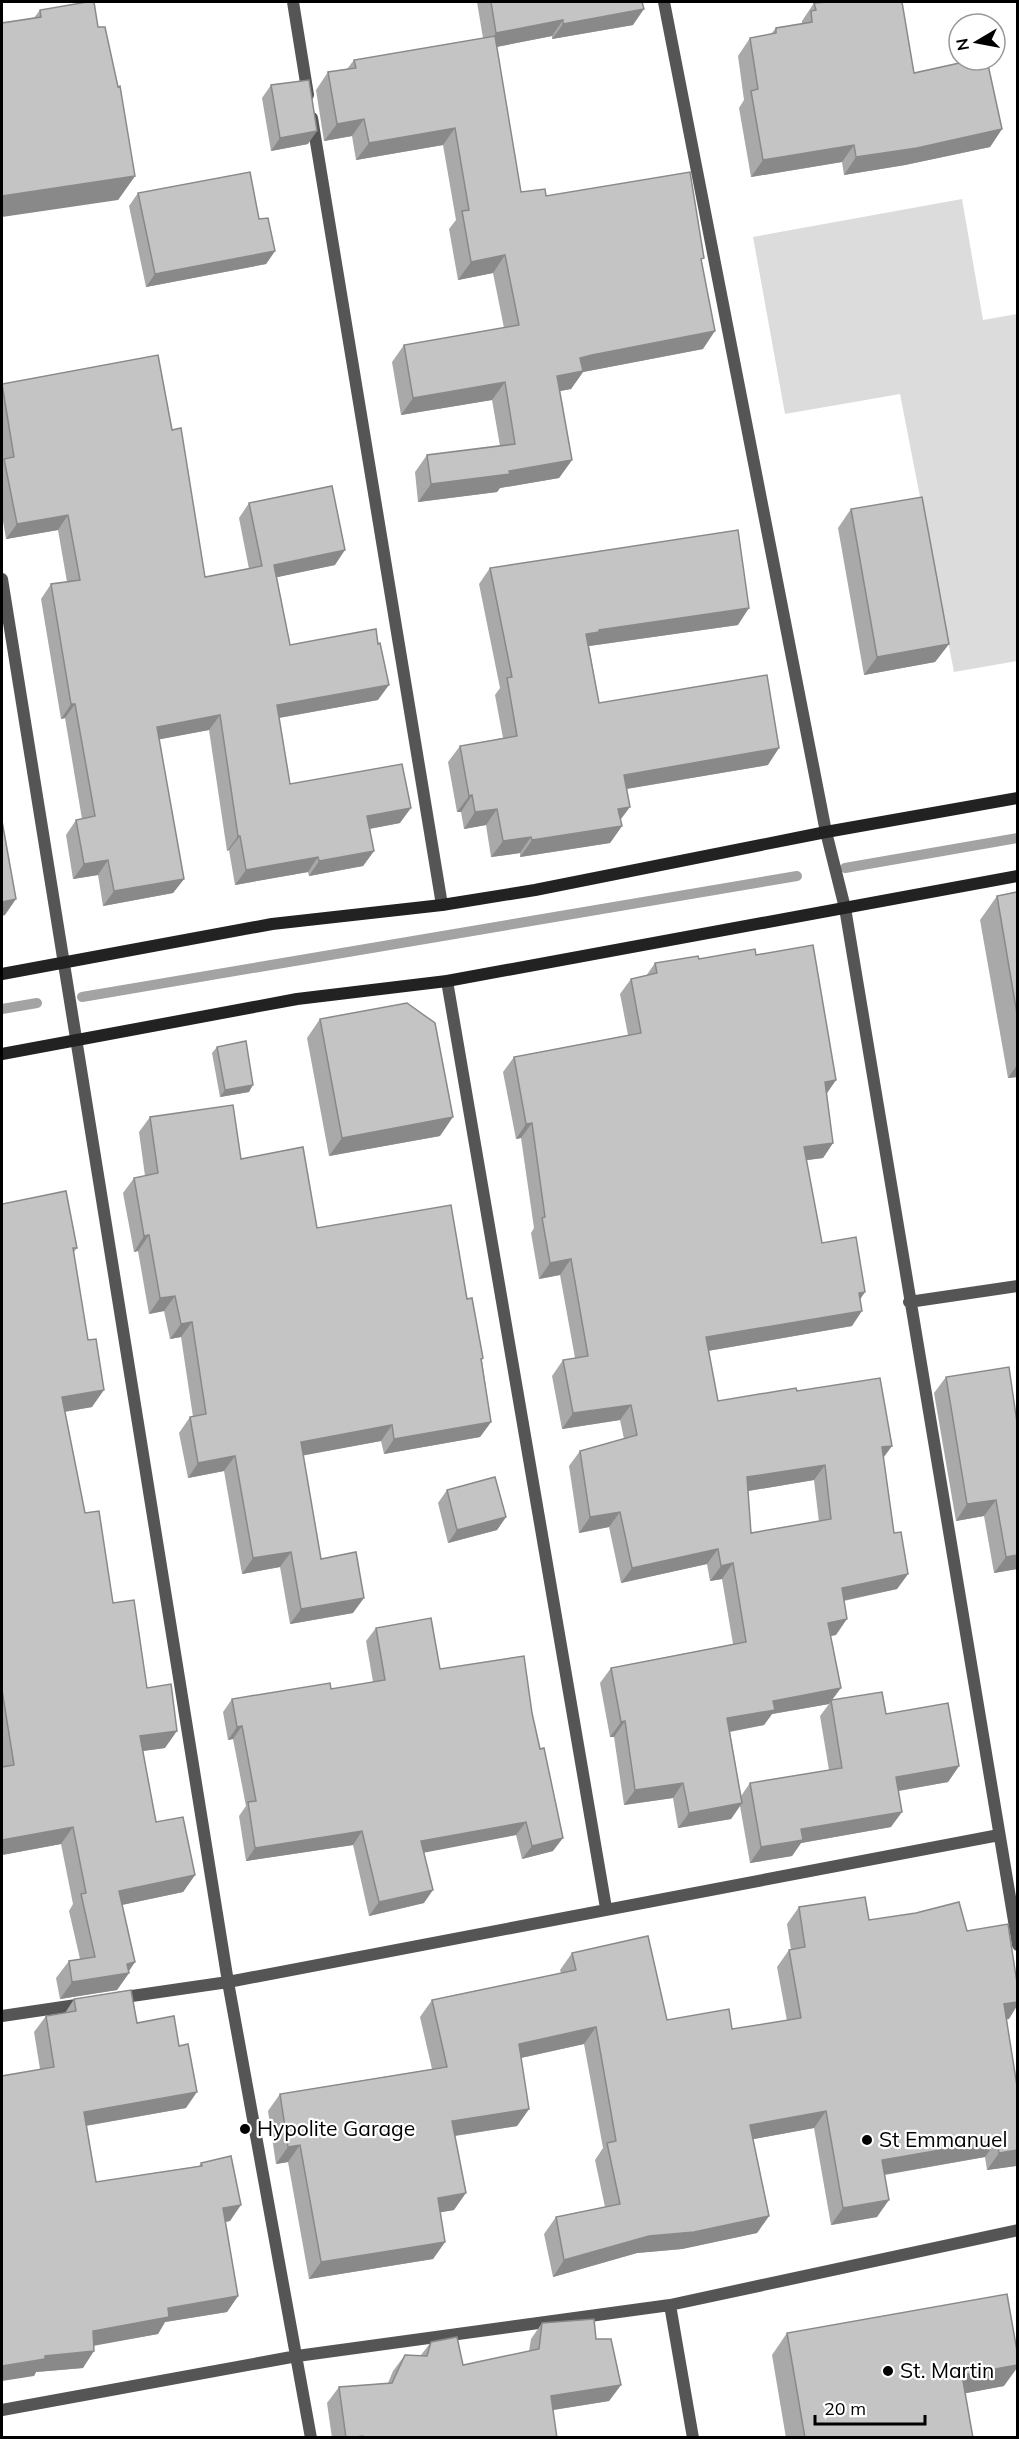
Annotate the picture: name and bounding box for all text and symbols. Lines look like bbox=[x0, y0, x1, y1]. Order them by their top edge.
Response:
north arrow bbox=[947, 12, 1007, 72]
text: N bbox=[951, 37, 973, 52]
place label: Hypolite Garage bbox=[257, 2115, 415, 2141]
marker: Hypolite Garage bbox=[238, 2122, 252, 2136]
place label: St Emmanuel bbox=[879, 2126, 1008, 2152]
marker: St Emmanuel bbox=[860, 2133, 874, 2147]
place label: St. Martin bbox=[900, 2357, 994, 2383]
marker: St. Martin bbox=[881, 2364, 895, 2378]
scale bar bbox=[815, 2388, 924, 2426]
text: 20 m bbox=[824, 2397, 866, 2420]

